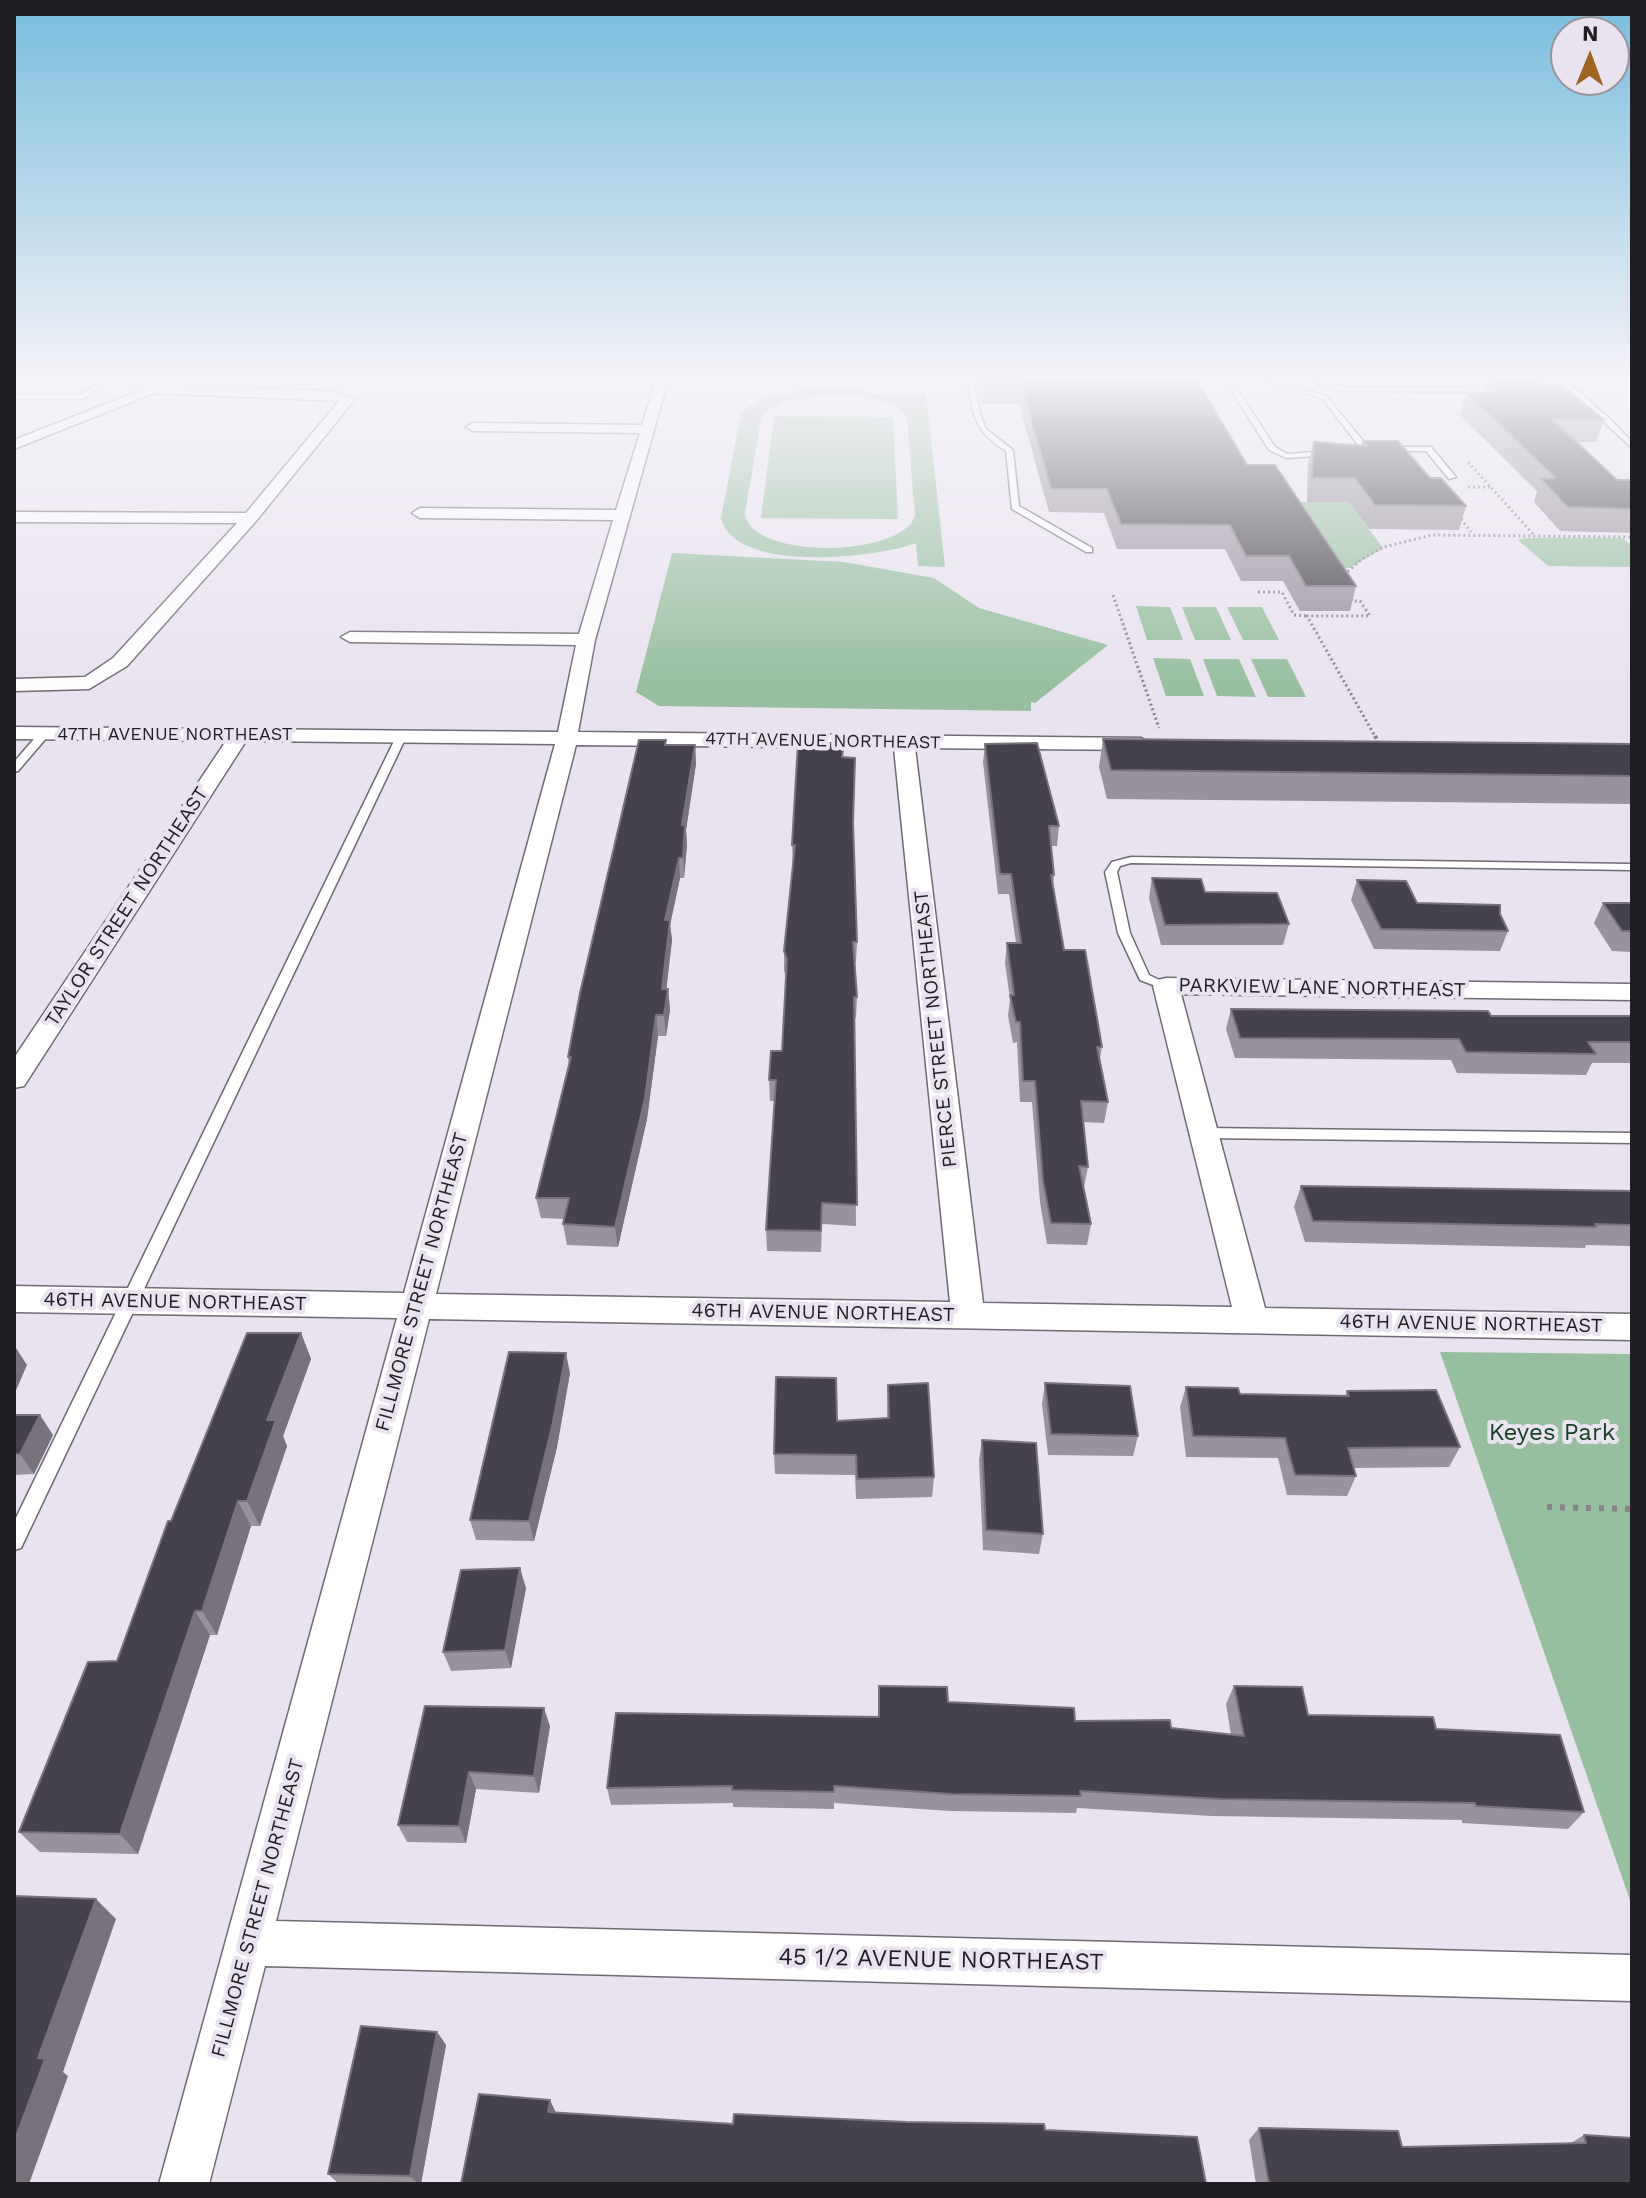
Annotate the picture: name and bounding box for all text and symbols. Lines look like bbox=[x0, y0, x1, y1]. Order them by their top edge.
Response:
north arrow bbox=[1550, 16, 1630, 96]
text: N bbox=[1582, 21, 1599, 46]
street label: 47TH AVENUE NORTHEAST bbox=[57, 724, 293, 746]
street label: 47TH AVENUE NORTHEAST bbox=[705, 728, 941, 754]
street label: TAYLOR STREET NORTHEAST bbox=[40, 783, 214, 1031]
street label: PIERCE STREET NORTHEAST bbox=[909, 889, 963, 1169]
street label: PARKVIEW LANE NORTHEAST bbox=[1178, 973, 1466, 1003]
street label: FILLMORE STREET NORTHEAST bbox=[371, 1130, 473, 1434]
street label: 46TH AVENUE NORTHEAST bbox=[43, 1288, 307, 1316]
street label: 46TH AVENUE NORTHEAST bbox=[691, 1299, 955, 1327]
street label: 46TH AVENUE NORTHEAST bbox=[1339, 1310, 1603, 1338]
park label: Keyes Park bbox=[1489, 1419, 1615, 1447]
street label: FILLMORE STREET NORTHEAST bbox=[207, 1756, 309, 2060]
street label: 45 1/2 AVENUE NORTHEAST bbox=[778, 1943, 1104, 1977]

